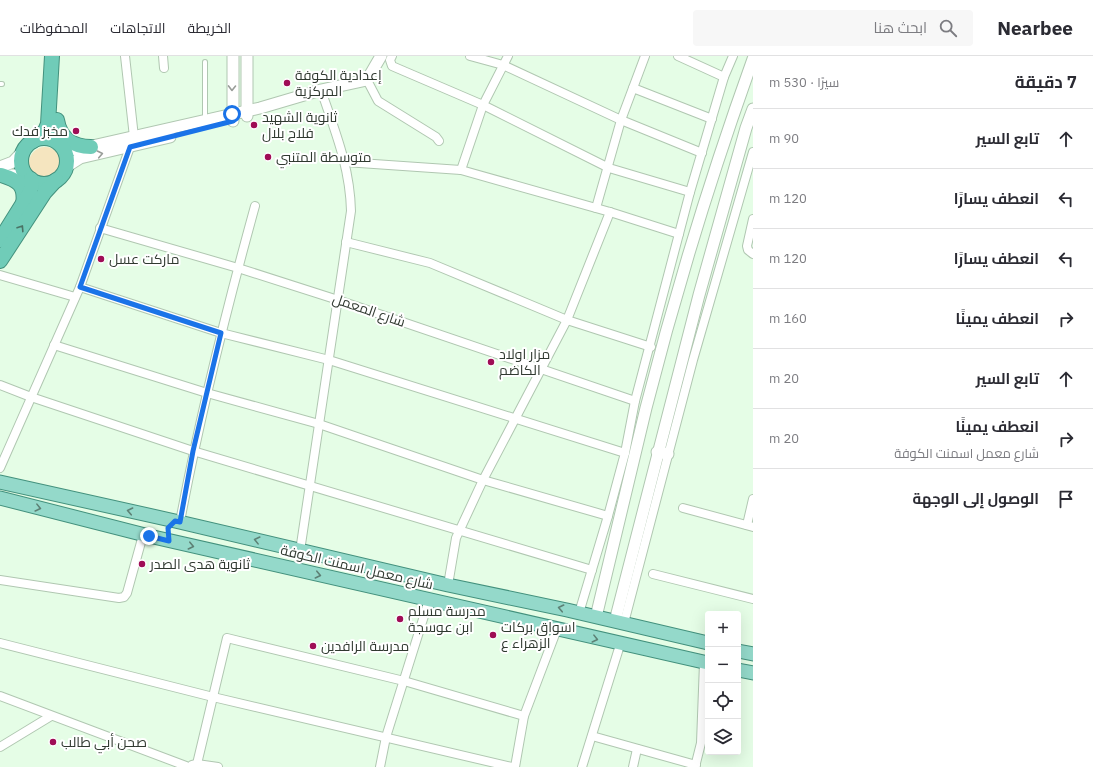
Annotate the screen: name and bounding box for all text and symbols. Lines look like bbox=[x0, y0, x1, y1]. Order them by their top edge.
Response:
search box bbox=[693, 10, 973, 46]
text: Nearbee bbox=[997, 16, 1073, 40]
icon: search bbox=[937, 17, 959, 39]
text: ابحث هنا bbox=[874, 18, 927, 37]
text: المحفوظات bbox=[20, 19, 88, 37]
text: الاتجاهات bbox=[110, 19, 166, 37]
text: الخريطة bbox=[188, 19, 231, 37]
place label: إعدادية الكوفة المركزية bbox=[295, 66, 382, 100]
text: 7 دقيقة bbox=[1015, 71, 1077, 93]
text: سيرًا · 530 m bbox=[769, 74, 839, 91]
marker: إعدادية الكوفة المركزية bbox=[282, 78, 292, 88]
one-way arrow bbox=[228, 85, 237, 91]
route start bbox=[223, 105, 241, 123]
place label: ثانوية الشهيد فلاح بلال bbox=[262, 108, 338, 142]
marker: ثانوية الشهيد فلاح بلال bbox=[249, 120, 259, 130]
place label: مخبز فدك bbox=[12, 122, 68, 140]
marker: مخبز فدك bbox=[71, 126, 81, 136]
icon: ahead bbox=[1055, 128, 1077, 150]
text: تابع السير bbox=[976, 129, 1039, 148]
text: 90 m bbox=[769, 130, 799, 147]
place label: متوسطة المتنبي bbox=[276, 148, 372, 169]
one-way arrow bbox=[97, 150, 103, 158]
marker: متوسطة المتنبي bbox=[263, 152, 273, 162]
icon: left bbox=[1055, 188, 1077, 210]
text: انعطف يسارًا bbox=[954, 189, 1039, 208]
text: 120 m bbox=[769, 190, 807, 207]
one-way arrow bbox=[17, 225, 24, 232]
icon: left bbox=[1055, 248, 1077, 270]
text: انعطف يسارًا bbox=[954, 249, 1039, 268]
place label: ماركت عسل bbox=[109, 250, 179, 268]
text: 120 m bbox=[769, 250, 807, 267]
marker: ماركت عسل bbox=[96, 254, 106, 264]
street label: شارع المعمل bbox=[330, 289, 408, 331]
icon: right bbox=[1055, 308, 1077, 330]
text: انعطف يمينًا bbox=[955, 309, 1039, 328]
text: 160 m bbox=[769, 310, 807, 327]
place label: مزار اولاد الكاضم bbox=[499, 345, 550, 380]
marker: مزار اولاد الكاضم bbox=[486, 357, 496, 367]
icon: ahead bbox=[1055, 368, 1077, 390]
text: تابع السير bbox=[976, 369, 1039, 388]
text: 20 m bbox=[769, 370, 799, 387]
text: انعطف يمينًا bbox=[955, 417, 1039, 436]
icon: right bbox=[1055, 428, 1077, 450]
text: 20 m bbox=[769, 430, 799, 447]
text: شارع معمل اسمنت الكوفة bbox=[894, 445, 1039, 462]
icon: arrive bbox=[1055, 488, 1077, 510]
text: الوصول إلى الوجهة bbox=[912, 489, 1039, 508]
one-way arrow bbox=[34, 503, 41, 512]
one-way arrow bbox=[127, 507, 133, 515]
route end bbox=[140, 527, 158, 545]
one-way arrow bbox=[254, 537, 260, 545]
one-way arrow bbox=[188, 541, 194, 549]
street label: شارع معمل اسمنت الكوفة bbox=[279, 541, 435, 593]
place label: ثانوية هدى الصدر bbox=[149, 555, 250, 573]
marker: ثانوية هدى الصدر bbox=[137, 559, 147, 569]
one-way arrow bbox=[315, 570, 321, 578]
place label: مدرسة مسلم ابن عوسجة bbox=[408, 602, 486, 636]
one-way arrow bbox=[558, 605, 564, 613]
map controls bbox=[705, 611, 741, 755]
button: + bbox=[705, 611, 741, 647]
marker: مدرسة مسلم ابن عوسجة bbox=[395, 614, 405, 624]
place label: اسواق بركات الزهراء ع bbox=[501, 618, 575, 652]
marker: اسواق بركات الزهراء ع bbox=[488, 630, 498, 640]
one-way arrow bbox=[591, 634, 598, 642]
place label: مدرسة الرافدين bbox=[321, 637, 409, 655]
marker: مدرسة الرافدين bbox=[308, 641, 318, 651]
button: − bbox=[705, 647, 741, 683]
button: locate bbox=[705, 683, 741, 719]
button: layers bbox=[705, 719, 741, 755]
place label: صحن أبي طالب bbox=[61, 733, 147, 754]
marker: صحن أبي طالب bbox=[48, 737, 58, 747]

